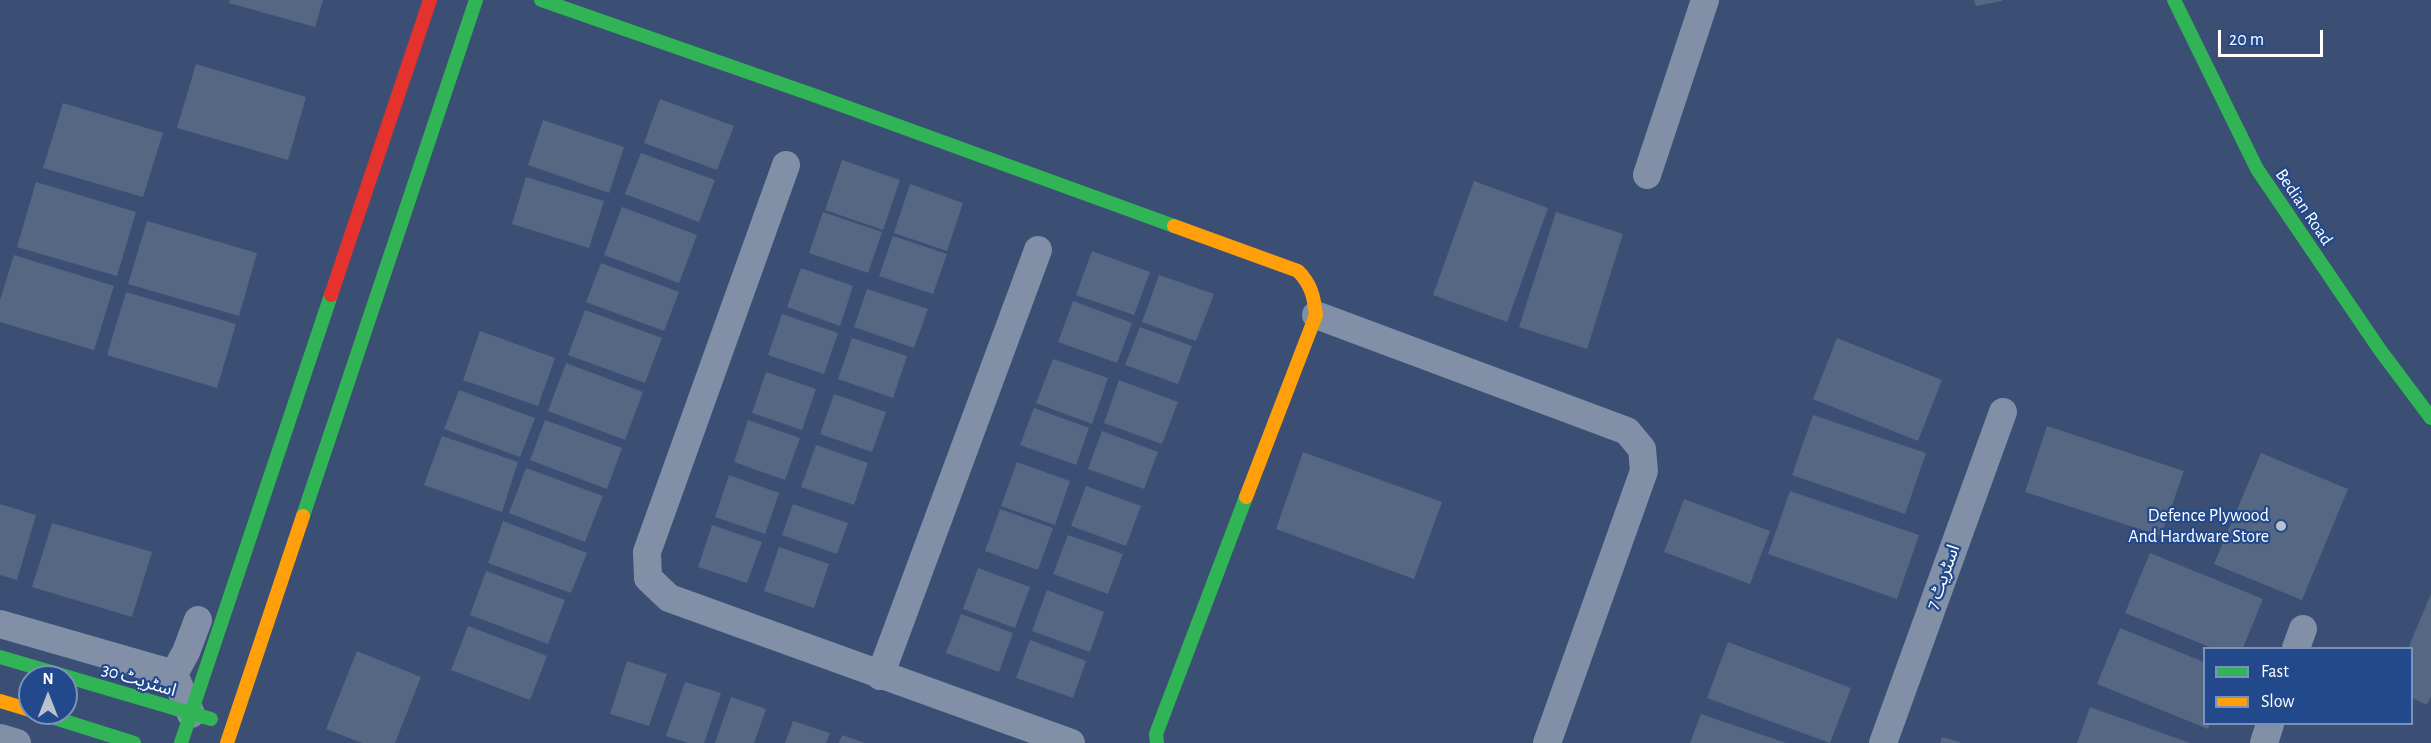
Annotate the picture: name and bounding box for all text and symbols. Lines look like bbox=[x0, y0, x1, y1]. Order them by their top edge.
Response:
scale bar bbox=[2221, 18, 2326, 56]
text: 20 m bbox=[2229, 31, 2264, 49]
street label: Bedian Road bbox=[2271, 165, 2337, 249]
place label: Defence Plywood And Hardware Store bbox=[2128, 505, 2269, 548]
marker: Defence Plywood And Hardware Store bbox=[2274, 519, 2288, 533]
street label: اسٹریٹ 7 bbox=[1921, 542, 1965, 612]
legend bbox=[2203, 647, 2413, 725]
street label: اسٹریٹ 30 bbox=[99, 658, 179, 702]
text: Fast bbox=[2261, 663, 2289, 681]
north arrow bbox=[18, 665, 78, 725]
text: N bbox=[42, 671, 54, 687]
text: Slow bbox=[2261, 693, 2294, 711]

